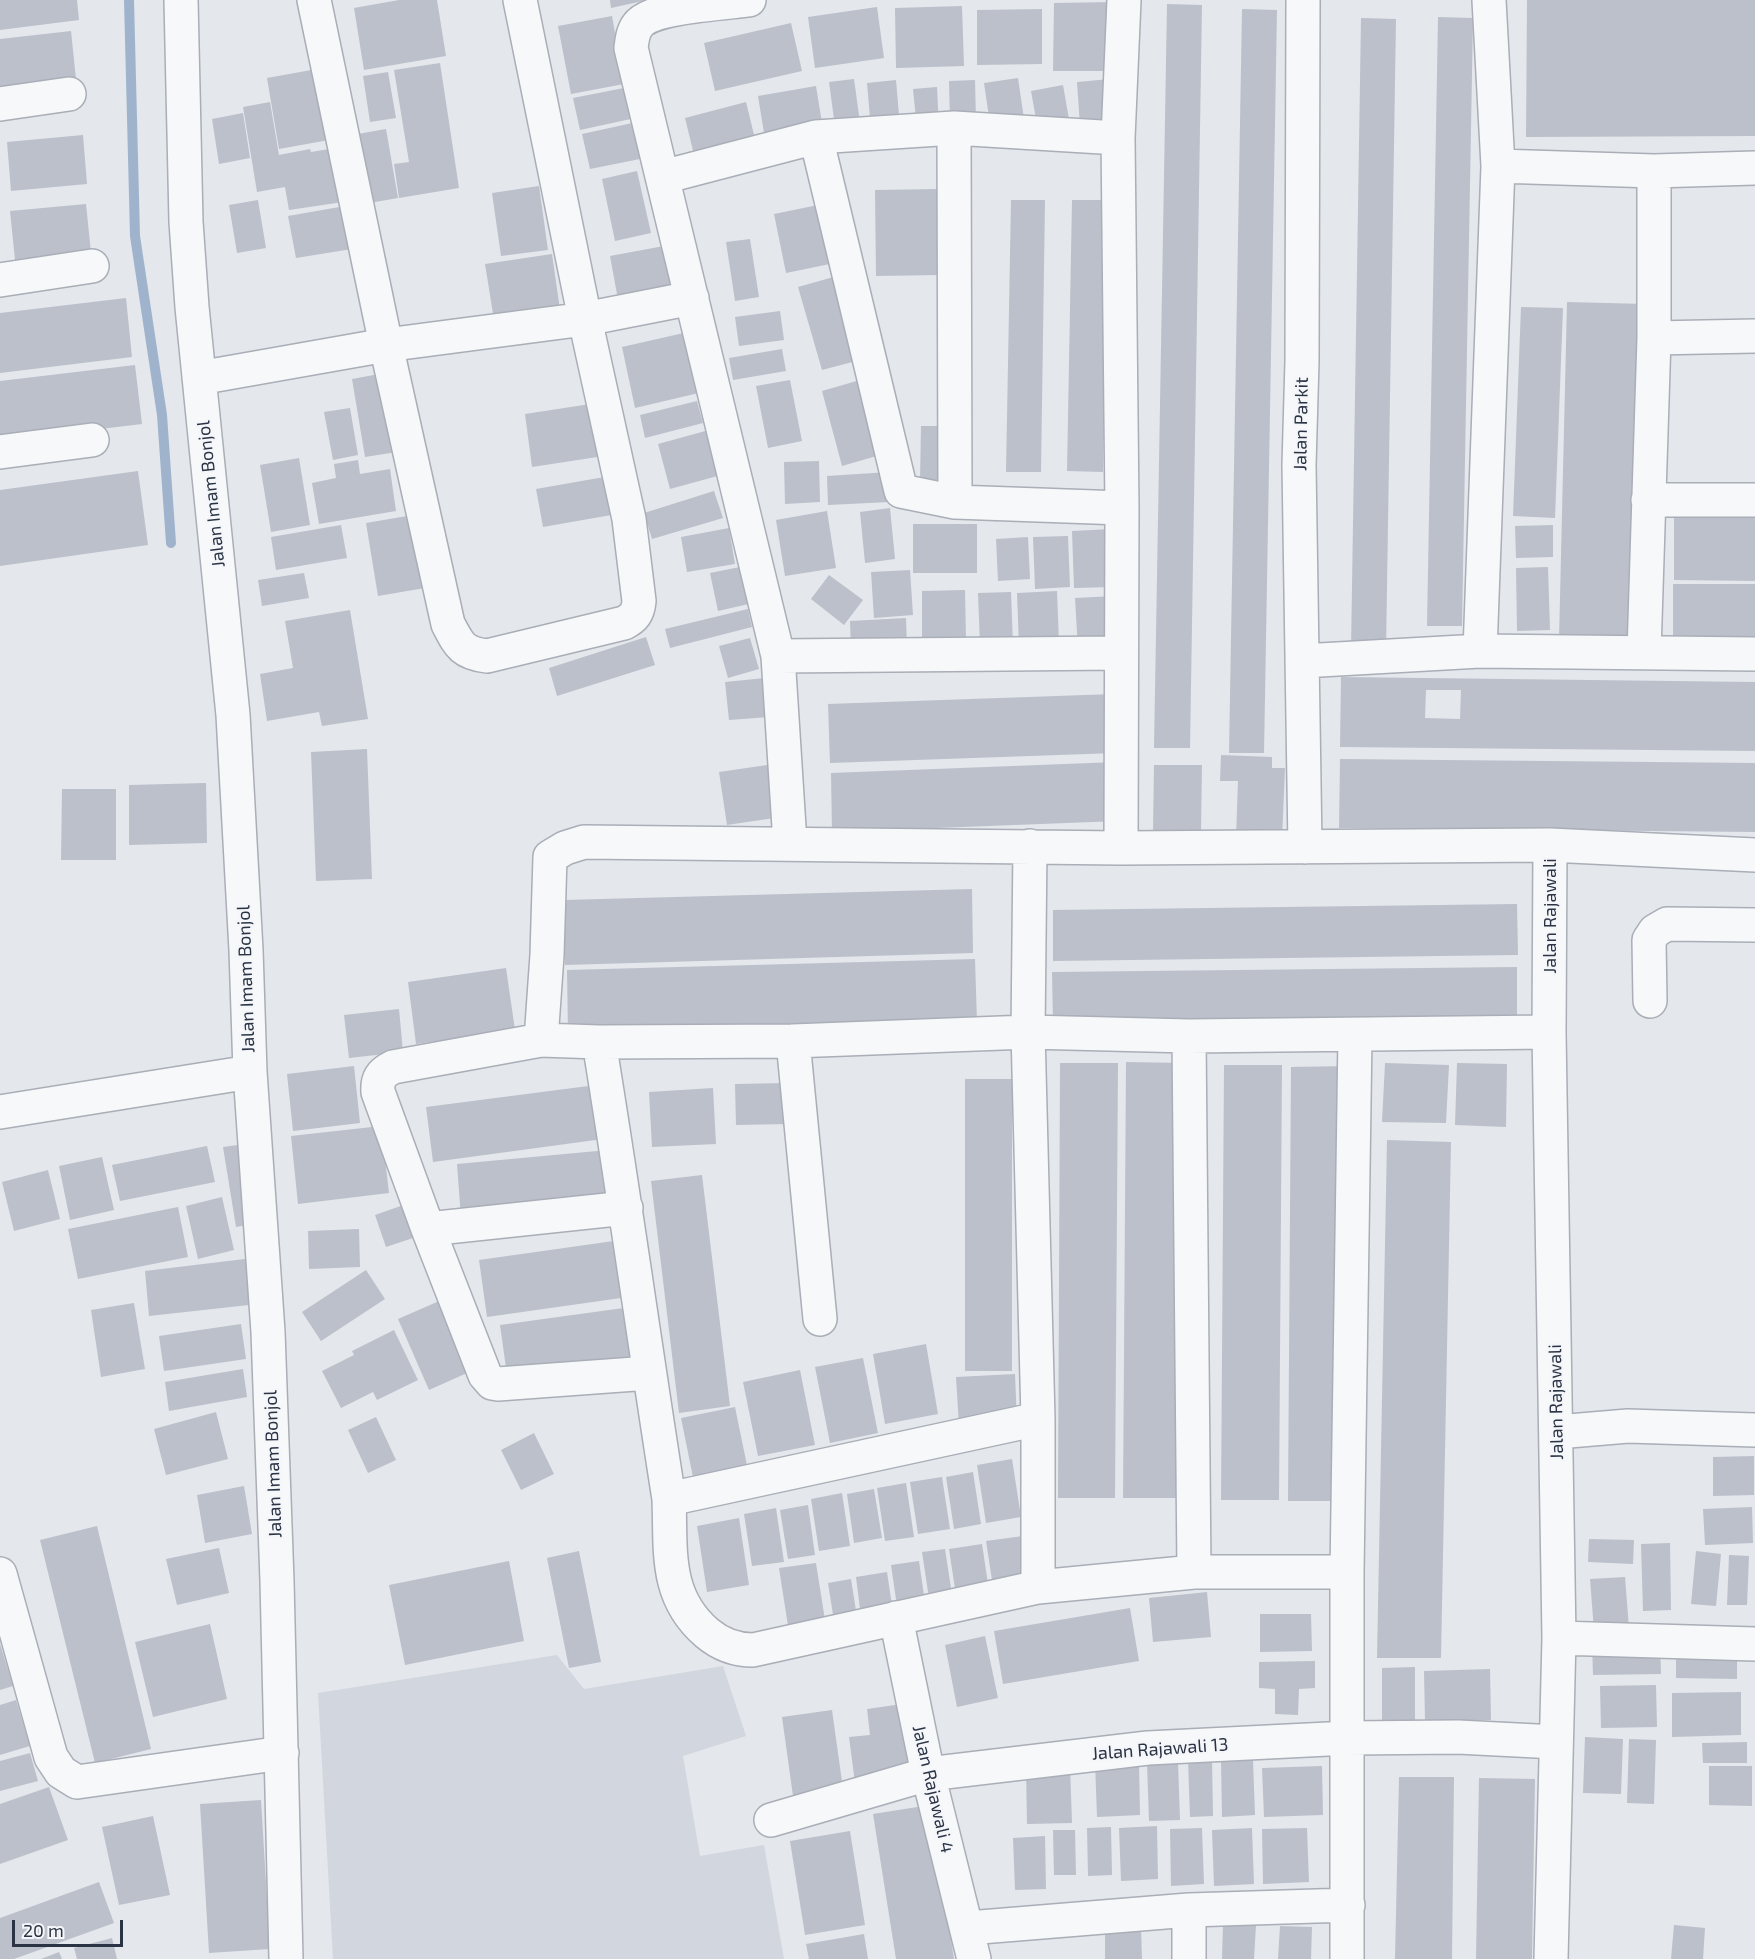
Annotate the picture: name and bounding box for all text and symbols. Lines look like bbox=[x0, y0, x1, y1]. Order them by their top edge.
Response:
street label: Jalan Parkit bbox=[1289, 377, 1313, 471]
street label: Jalan Imam Bonjol bbox=[193, 419, 229, 569]
street label: Jalan Rajawali bbox=[1539, 858, 1561, 974]
street label: Jalan Imam Bonjol bbox=[233, 905, 259, 1053]
street label: Jalan Rajawali bbox=[1544, 1344, 1568, 1460]
street label: Jalan Imam Bonjol bbox=[260, 1390, 286, 1538]
street label: Jalan Rajawali 4 bbox=[908, 1723, 958, 1855]
street label: Jalan Rajawali 13 bbox=[1091, 1733, 1229, 1765]
scale bar bbox=[15, 1908, 126, 1946]
text: 20 m bbox=[23, 1919, 64, 1941]

